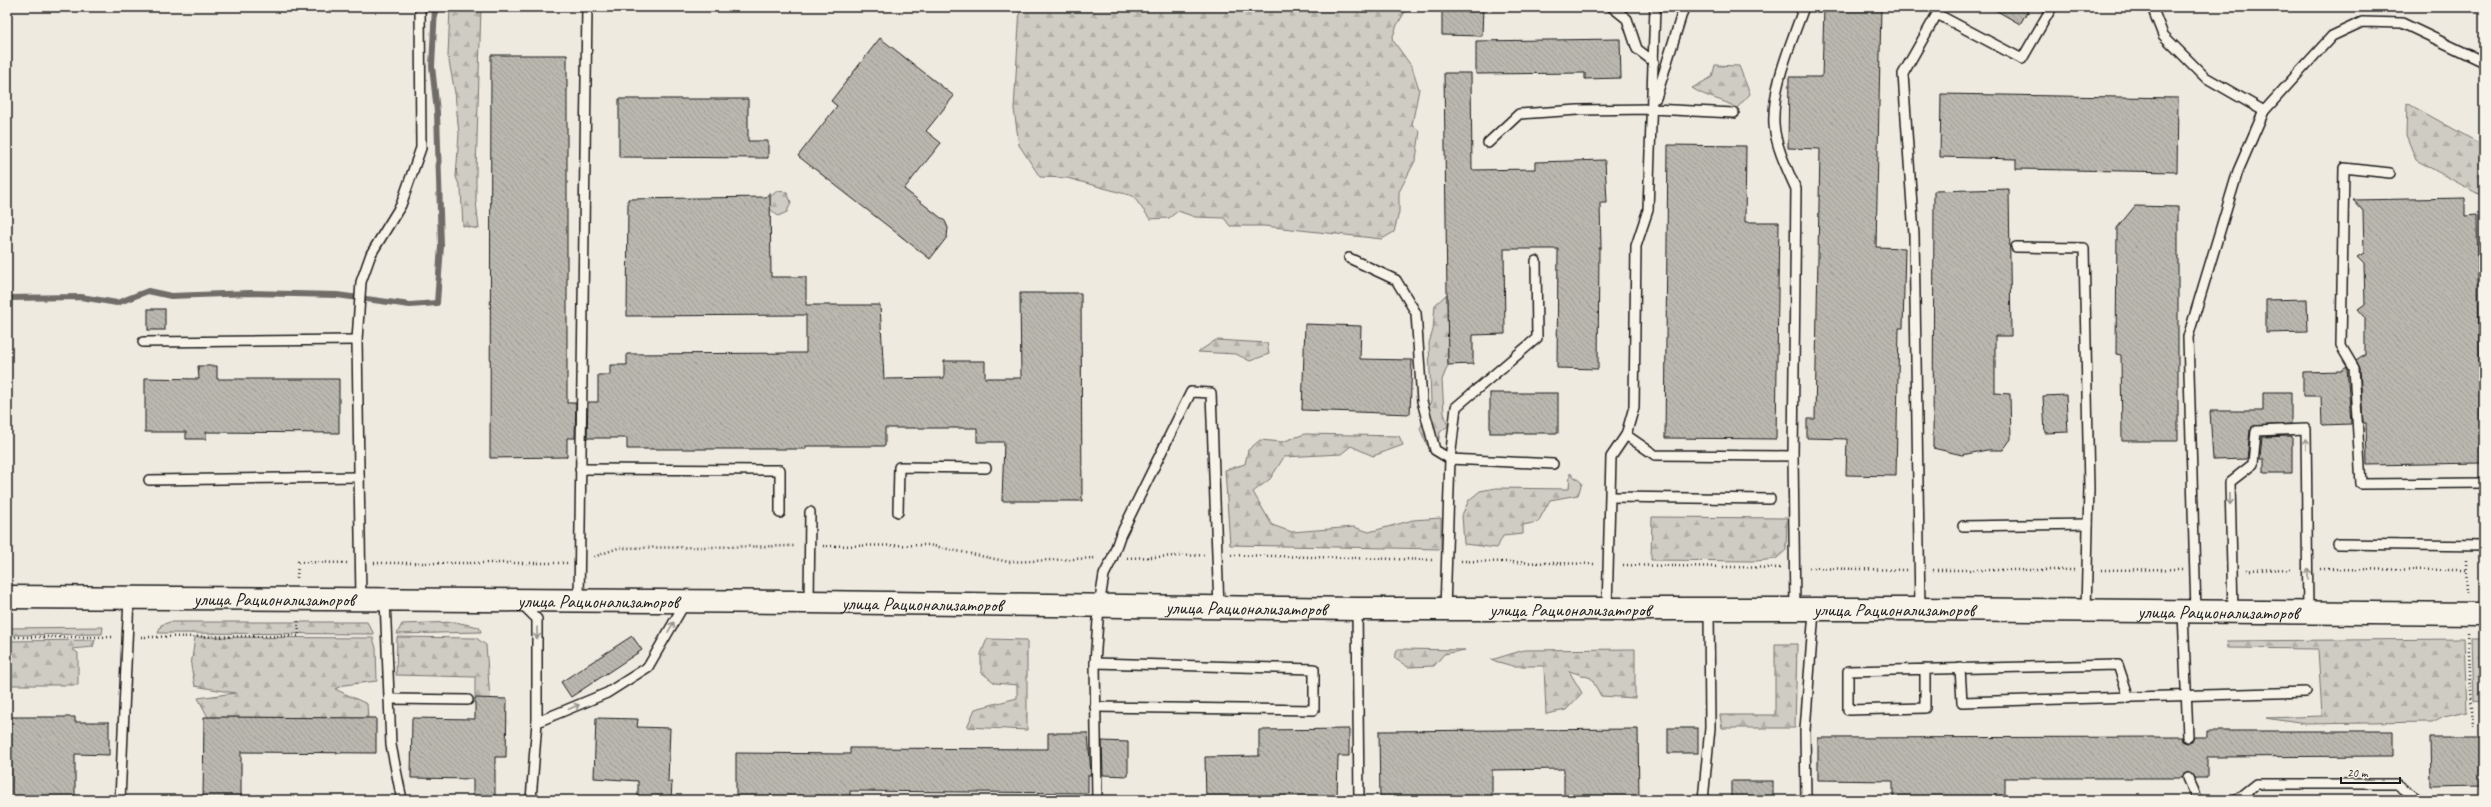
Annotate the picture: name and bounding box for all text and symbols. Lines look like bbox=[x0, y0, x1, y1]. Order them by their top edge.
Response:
one-way arrow bbox=[2302, 438, 2310, 451]
one-way arrow bbox=[2227, 492, 2234, 505]
one-way arrow bbox=[2304, 568, 2312, 581]
street label: улица Рационализаторов bbox=[193, 587, 359, 612]
street label: улица Рационализаторов bbox=[517, 589, 683, 614]
street label: улица Рационализаторов bbox=[840, 591, 1007, 618]
street label: улица Рационализаторов bbox=[1164, 596, 1331, 622]
street label: улица Рационализаторов bbox=[1489, 598, 1654, 622]
street label: улица Рационализаторов bbox=[1813, 598, 1979, 623]
street label: улица Рационализаторов bbox=[2136, 600, 2303, 625]
one-way arrow bbox=[667, 621, 675, 633]
one-way arrow bbox=[533, 626, 541, 639]
one-way arrow bbox=[568, 702, 580, 710]
scale bar bbox=[2341, 759, 2400, 785]
text: 20 m bbox=[2347, 765, 2369, 781]

